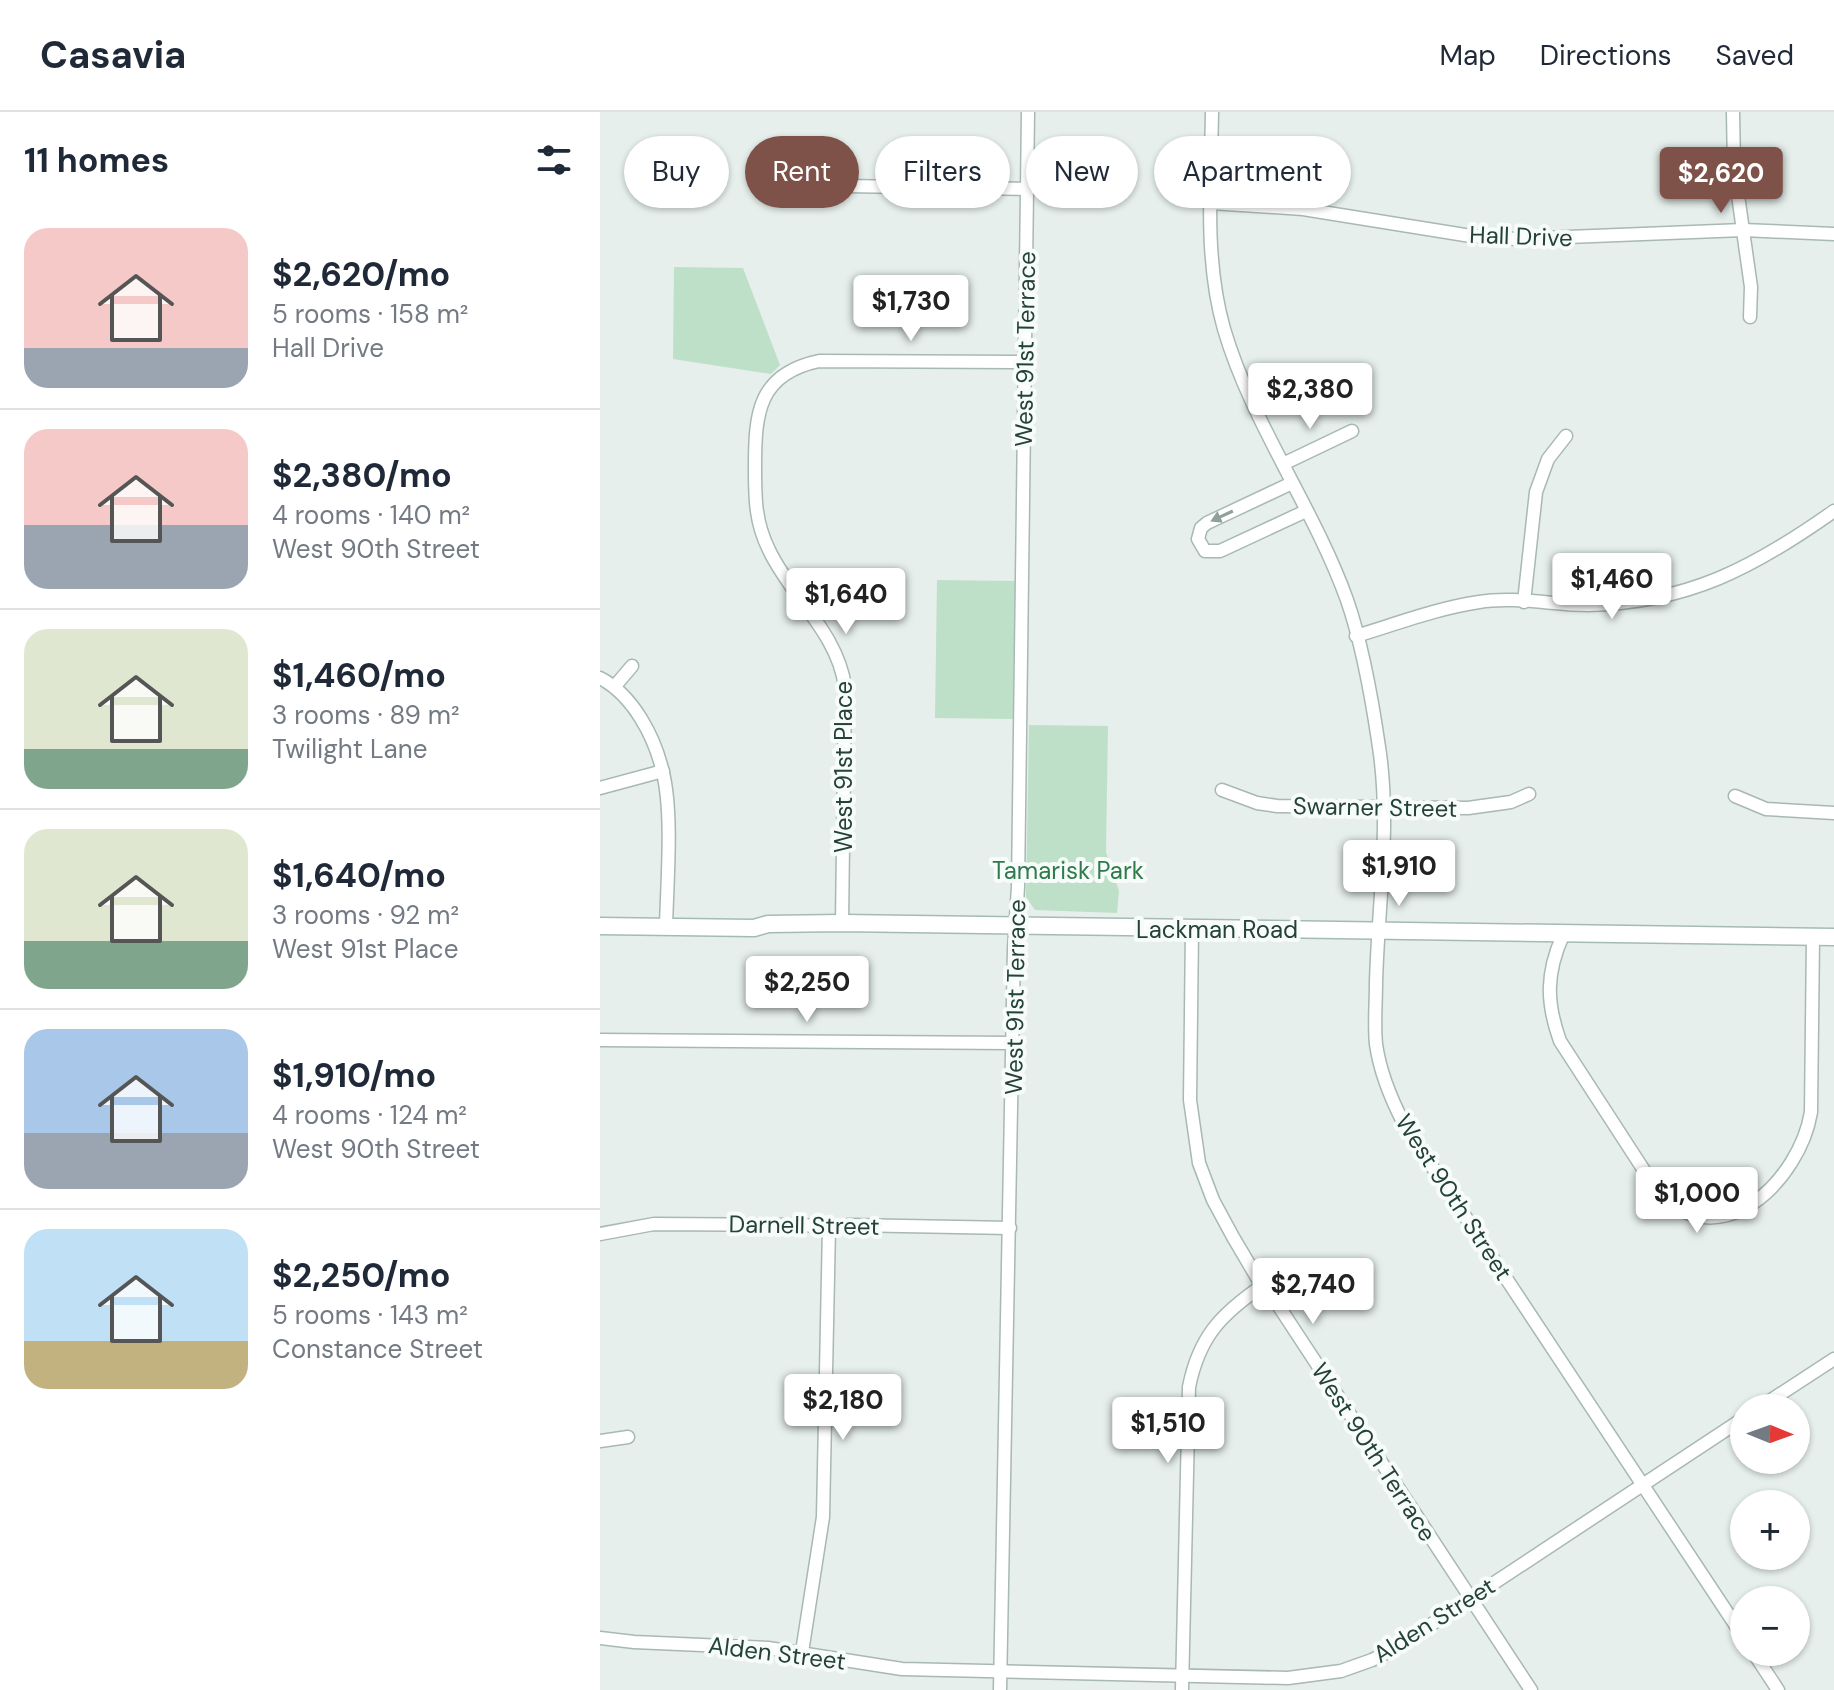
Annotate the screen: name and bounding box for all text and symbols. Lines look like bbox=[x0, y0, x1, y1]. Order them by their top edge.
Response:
text: Casavia bbox=[40, 30, 186, 80]
text: Map bbox=[1439, 37, 1496, 74]
text: Directions bbox=[1540, 37, 1672, 74]
text: Saved bbox=[1716, 37, 1794, 74]
chip: Buy bbox=[624, 136, 729, 208]
chip: Rent bbox=[745, 136, 859, 208]
chip: Filters bbox=[875, 136, 1010, 208]
chip: New bbox=[1026, 136, 1138, 208]
chip: Apartment bbox=[1154, 136, 1351, 208]
text: 11 homes bbox=[24, 138, 169, 183]
icon: filters bbox=[532, 138, 576, 182]
pin: $2,620 bbox=[1656, 147, 1786, 215]
text: $2,620 bbox=[1678, 156, 1764, 190]
street label: Hall Drive bbox=[1469, 219, 1573, 253]
street label: West 91st Terrace bbox=[1008, 251, 1042, 447]
text: $2,620/mo bbox=[272, 252, 450, 297]
icon: home bbox=[88, 260, 184, 356]
pin: $1,730 bbox=[846, 275, 976, 343]
text: $1,730 bbox=[871, 284, 951, 318]
text: 5 rooms · 158 m² bbox=[272, 297, 468, 331]
text: Hall Drive bbox=[272, 331, 384, 365]
pin: $2,380 bbox=[1245, 363, 1375, 431]
text: $2,380 bbox=[1266, 372, 1354, 406]
text: $2,380/mo bbox=[272, 453, 452, 498]
icon: home bbox=[88, 461, 184, 557]
text: 4 rooms · 140 m² bbox=[272, 498, 470, 532]
one-way arrow bbox=[1210, 509, 1234, 523]
text: West 90th Street bbox=[272, 532, 480, 566]
pin: $1,460 bbox=[1547, 553, 1677, 621]
text: $1,460 bbox=[1570, 562, 1654, 596]
pin: $1,640 bbox=[781, 568, 911, 636]
text: $1,640 bbox=[804, 577, 888, 611]
text: $1,460/mo bbox=[272, 653, 446, 698]
icon: home bbox=[88, 661, 184, 757]
street label: West 91st Place bbox=[828, 681, 859, 853]
text: 3 rooms · 89 m² bbox=[272, 698, 460, 732]
text: Twilight Lane bbox=[272, 732, 427, 766]
street label: Swarner Street bbox=[1293, 790, 1457, 824]
pin: $1,910 bbox=[1334, 840, 1464, 908]
text: $1,910 bbox=[1361, 849, 1437, 883]
text: $1,640/mo bbox=[272, 853, 446, 898]
park label: Tamarisk Park bbox=[992, 855, 1144, 886]
icon: home bbox=[88, 861, 184, 957]
text: 3 rooms · 92 m² bbox=[272, 898, 459, 932]
street label: West 91st Terrace bbox=[998, 899, 1032, 1095]
street label: Lackman Road bbox=[1136, 914, 1298, 945]
text: West 91st Place bbox=[272, 932, 458, 966]
pin: $2,250 bbox=[742, 956, 872, 1024]
text: $2,250 bbox=[764, 965, 850, 999]
text: $1,910/mo bbox=[272, 1053, 436, 1098]
icon: home bbox=[88, 1061, 184, 1157]
text: 4 rooms · 124 m² bbox=[272, 1098, 467, 1132]
street label: West 90th Street bbox=[1389, 1108, 1519, 1286]
text: West 90th Street bbox=[272, 1132, 480, 1166]
pin: $1,000 bbox=[1632, 1167, 1762, 1235]
text: $1,000 bbox=[1654, 1176, 1740, 1210]
street label: Darnell Street bbox=[728, 1208, 880, 1242]
text: $2,250/mo bbox=[272, 1253, 450, 1298]
pin: $2,740 bbox=[1248, 1258, 1378, 1326]
icon: home bbox=[88, 1261, 184, 1357]
text: $2,740 bbox=[1271, 1267, 1355, 1301]
text: 5 rooms · 143 m² bbox=[272, 1298, 468, 1332]
text: Constance Street bbox=[272, 1332, 483, 1366]
street label: West 90th Terrace bbox=[1305, 1357, 1443, 1547]
pin: $2,180 bbox=[778, 1374, 908, 1442]
text: $2,180 bbox=[802, 1383, 884, 1417]
north arrow bbox=[1730, 1394, 1810, 1474]
map controls bbox=[1730, 1394, 1810, 1666]
pin: $1,510 bbox=[1103, 1397, 1233, 1465]
text: $1,510 bbox=[1130, 1406, 1206, 1440]
button: + bbox=[1730, 1490, 1810, 1570]
street label: Alden Street bbox=[1367, 1570, 1501, 1670]
button: − bbox=[1730, 1586, 1810, 1666]
street label: Alden Street bbox=[707, 1629, 847, 1677]

